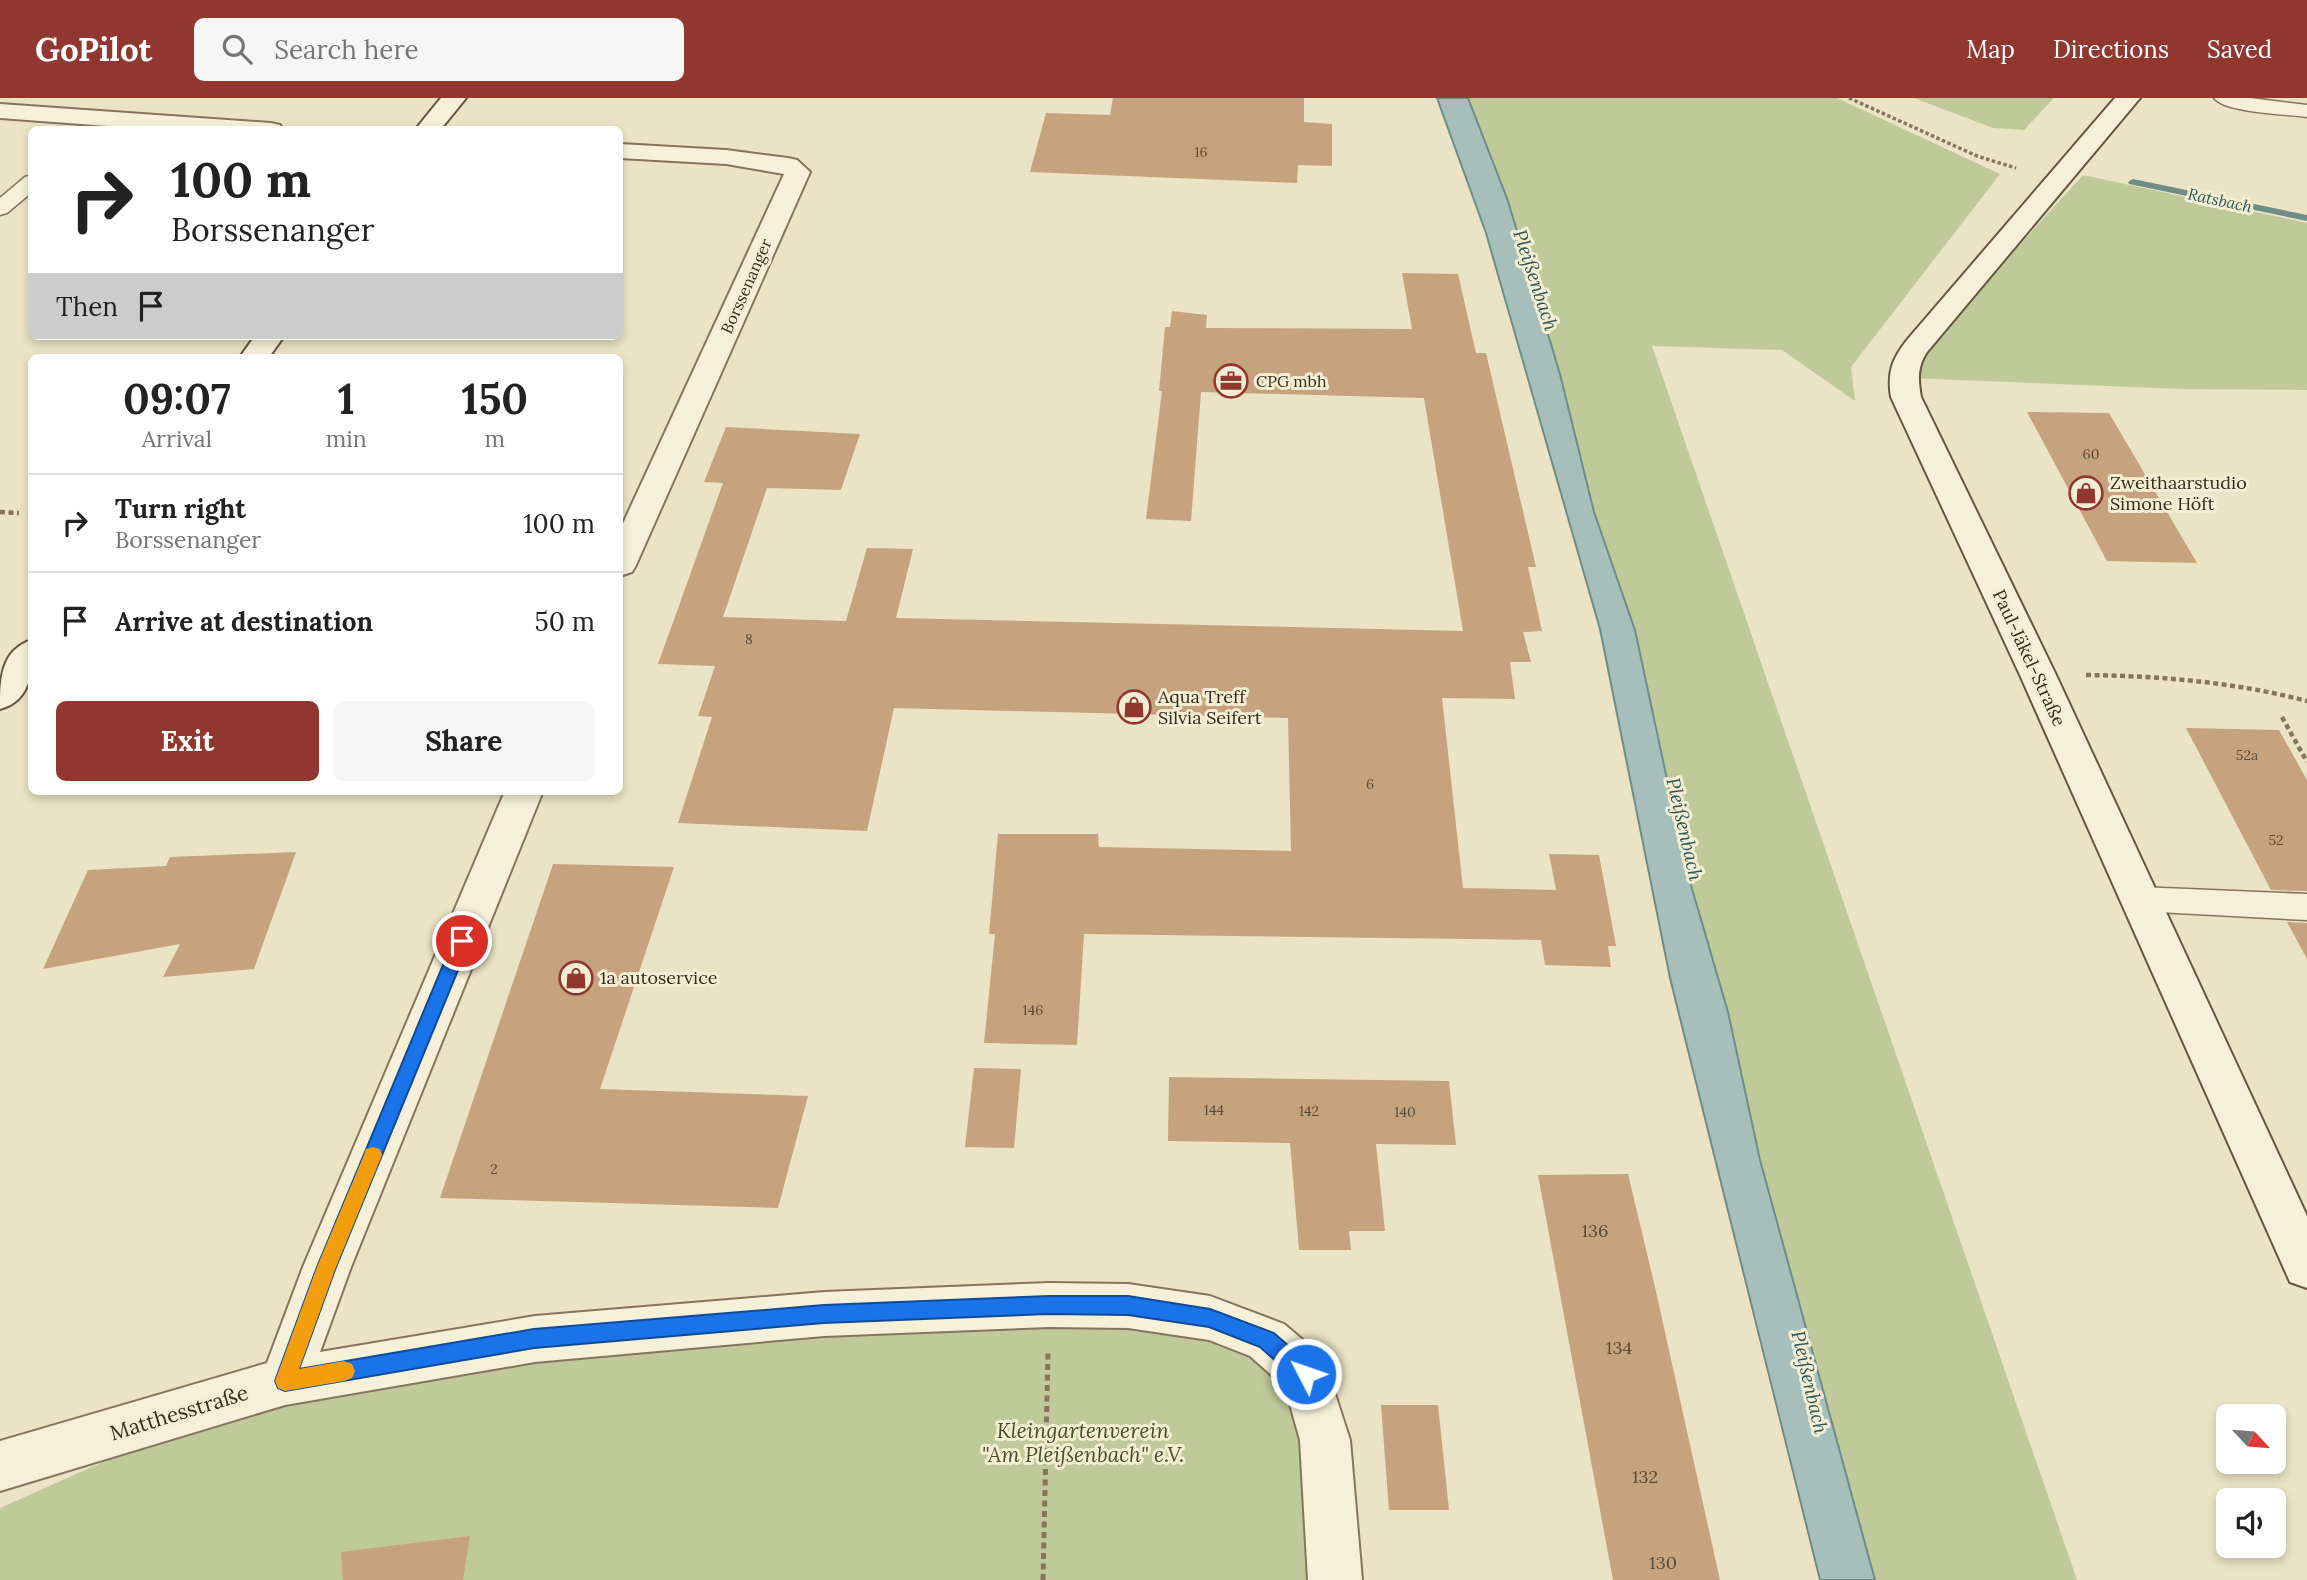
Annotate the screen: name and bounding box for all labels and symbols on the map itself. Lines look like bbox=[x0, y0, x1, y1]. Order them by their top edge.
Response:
house number: 16 bbox=[1194, 143, 1208, 161]
water label: Ratsbach bbox=[2186, 183, 2254, 217]
water label: Pleißenbach bbox=[1508, 226, 1564, 334]
street label: Borssenanger bbox=[716, 235, 776, 337]
office icon: CPG mbh bbox=[1212, 362, 1250, 400]
place label: CPG mbh bbox=[1256, 371, 1327, 391]
house number: 60 bbox=[2083, 445, 2099, 463]
place label: Zweithaarstudio Simone Höft bbox=[2110, 471, 2247, 515]
shop icon: Zweithaarstudio Simone Höft bbox=[2067, 474, 2105, 512]
street label: Paul-Jäkel-Straße bbox=[1988, 586, 2071, 730]
house number: 8 bbox=[745, 630, 753, 648]
place label: Aqua Treff Silvia Seifert bbox=[1157, 685, 1262, 729]
shop icon: Aqua Treff Silvia Seifert bbox=[1115, 688, 1153, 726]
house number: 52a bbox=[2236, 746, 2258, 764]
house number: 6 bbox=[1366, 775, 1374, 793]
water label: Pleißenbach bbox=[1661, 775, 1709, 883]
house number: 52 bbox=[2268, 831, 2284, 849]
pin bbox=[432, 911, 492, 971]
shop icon: 1a autoservice bbox=[557, 959, 595, 997]
place label: 1a autoservice bbox=[600, 966, 718, 989]
house number: 146 bbox=[1023, 1001, 1043, 1019]
house number: 144 bbox=[1204, 1101, 1225, 1119]
house number: 142 bbox=[1299, 1102, 1319, 1120]
house number: 140 bbox=[1394, 1103, 1416, 1121]
house number: 2 bbox=[490, 1160, 498, 1178]
house number: 136 bbox=[1582, 1219, 1608, 1242]
water label: Pleißenbach bbox=[1786, 1328, 1834, 1436]
house number: 134 bbox=[1606, 1336, 1632, 1359]
position arrow bbox=[1269, 1337, 1343, 1411]
street label: Matthesstraße bbox=[106, 1379, 251, 1446]
north arrow bbox=[2216, 1404, 2286, 1474]
park label: Kleingartenverein "Am Pleißenbach" e.V. bbox=[982, 1417, 1184, 1468]
house number: 132 bbox=[1632, 1465, 1658, 1488]
house number: 130 bbox=[1649, 1551, 1677, 1574]

